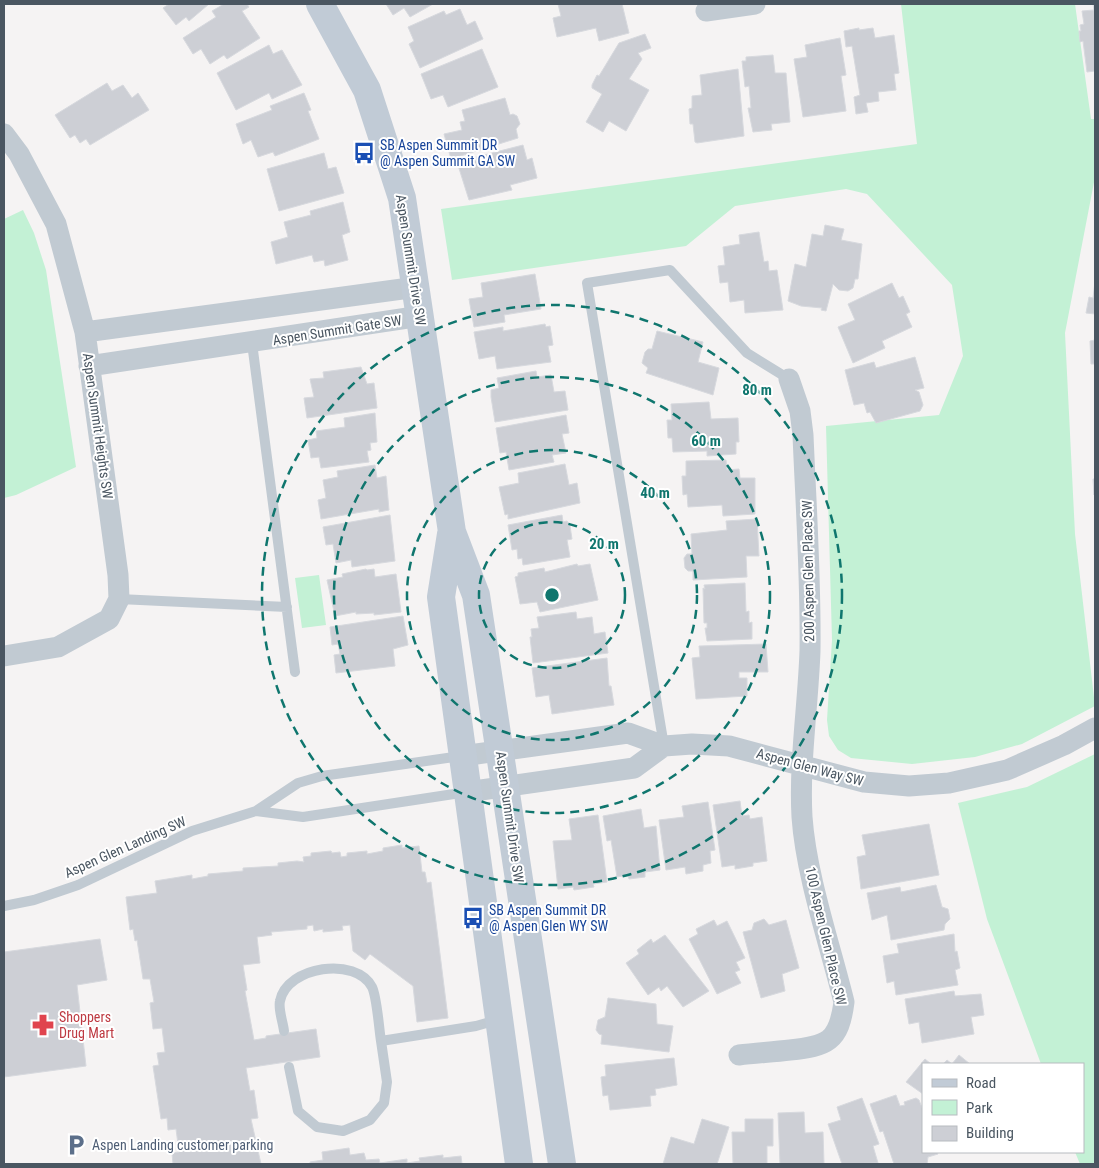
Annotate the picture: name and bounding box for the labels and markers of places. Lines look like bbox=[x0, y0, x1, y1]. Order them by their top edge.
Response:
place label: SB Aspen Summit DR @ Aspen Summit GA SW bbox=[380, 137, 515, 169]
bus stop icon: SB Aspen Summit DR @ Aspen Summit GA SW bbox=[351, 140, 377, 166]
centre of rings bbox=[543, 586, 561, 604]
place label: SB Aspen Summit DR @ Aspen Glen WY SW bbox=[489, 902, 608, 934]
bus stop icon: SB Aspen Summit DR @ Aspen Glen WY SW bbox=[460, 905, 486, 931]
place label: Shoppers Drug Mart bbox=[59, 1009, 114, 1041]
pharmacy icon: Shoppers Drug Mart bbox=[30, 1012, 56, 1038]
parking icon: Aspen Landing customer parking bbox=[63, 1132, 89, 1158]
place label: Aspen Landing customer parking bbox=[92, 1137, 273, 1153]

